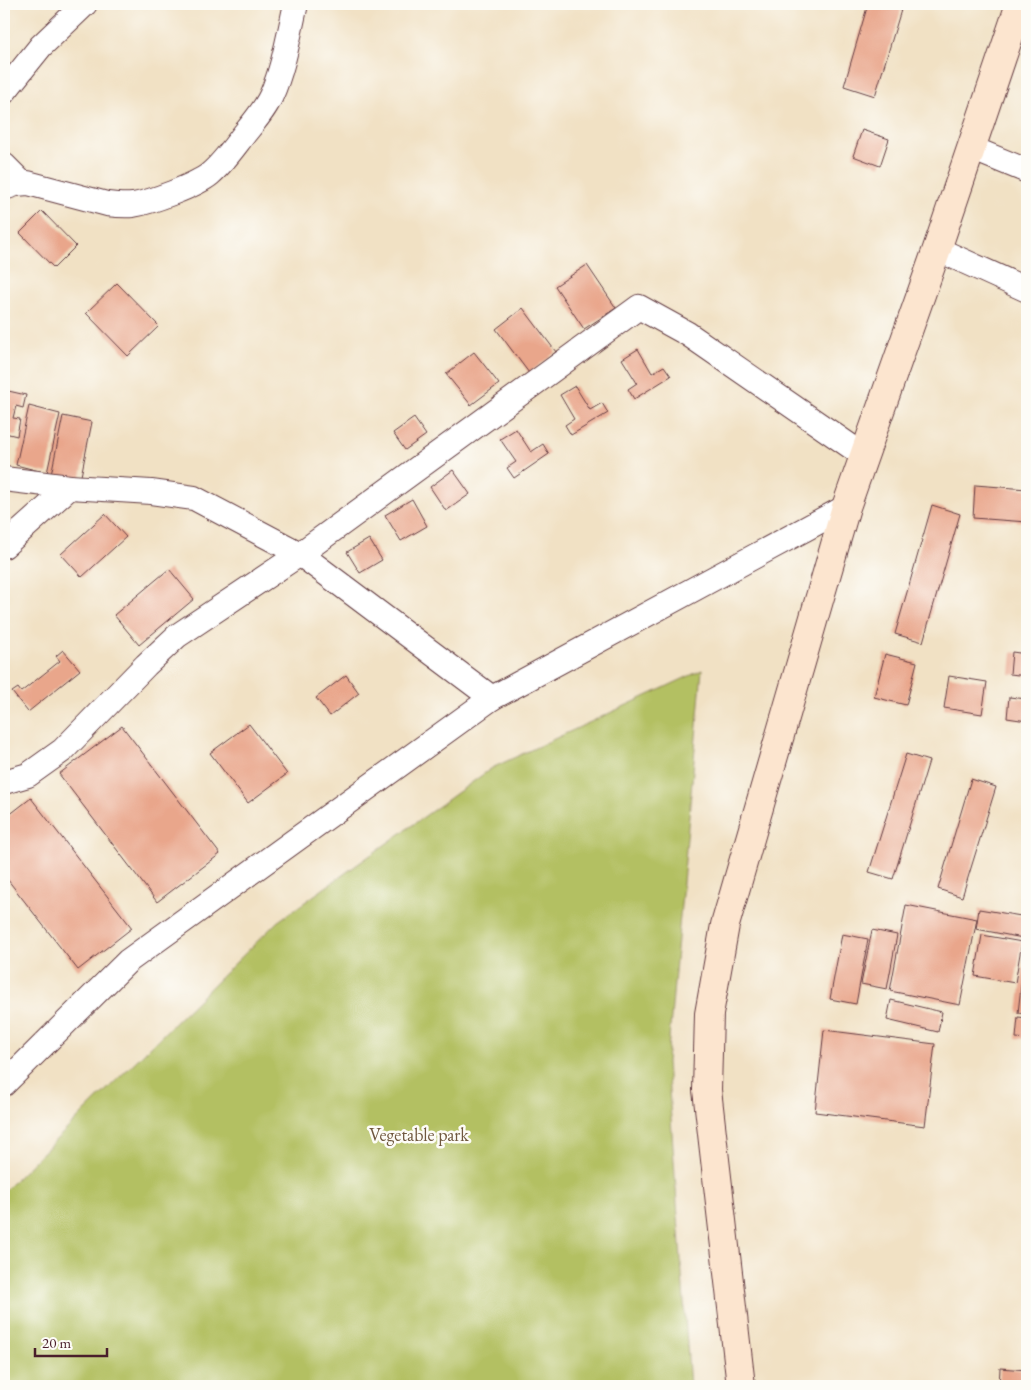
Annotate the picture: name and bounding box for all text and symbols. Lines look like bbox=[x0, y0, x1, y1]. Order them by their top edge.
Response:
park label: Vegetable park bbox=[369, 1123, 469, 1146]
scale bar bbox=[35, 1325, 108, 1357]
text: 20 m bbox=[42, 1333, 71, 1352]

